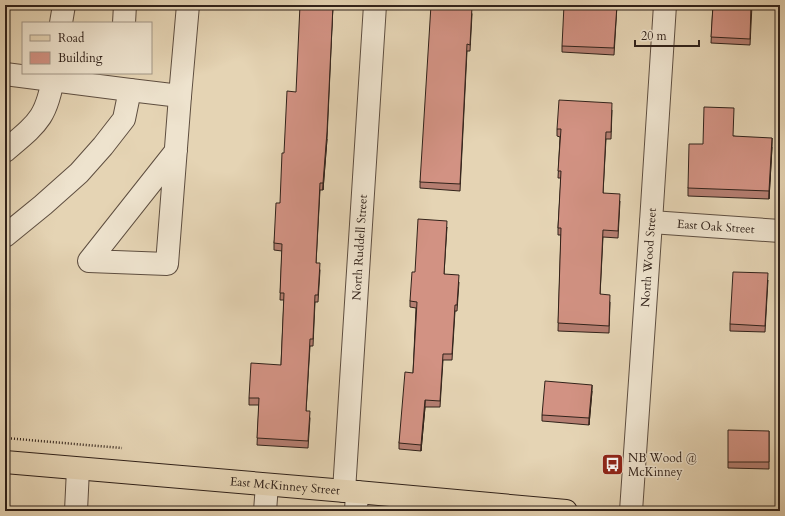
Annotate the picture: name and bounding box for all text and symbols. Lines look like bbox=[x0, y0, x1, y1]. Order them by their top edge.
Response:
legend bbox=[22, 22, 152, 74]
scale bar bbox=[635, 22, 699, 48]
text: 20 m bbox=[641, 28, 668, 44]
text: Road bbox=[58, 30, 85, 46]
text: Building bbox=[58, 50, 103, 66]
street label: North Ruddell Street bbox=[348, 194, 371, 301]
street label: North Wood Street bbox=[637, 207, 660, 308]
street label: East Oak Street bbox=[676, 216, 755, 237]
place label: NB Wood @ McKinney bbox=[628, 450, 697, 480]
bus stop icon: NB Wood @ McKinney bbox=[600, 452, 626, 478]
street label: East McKinney Street bbox=[229, 473, 341, 499]

